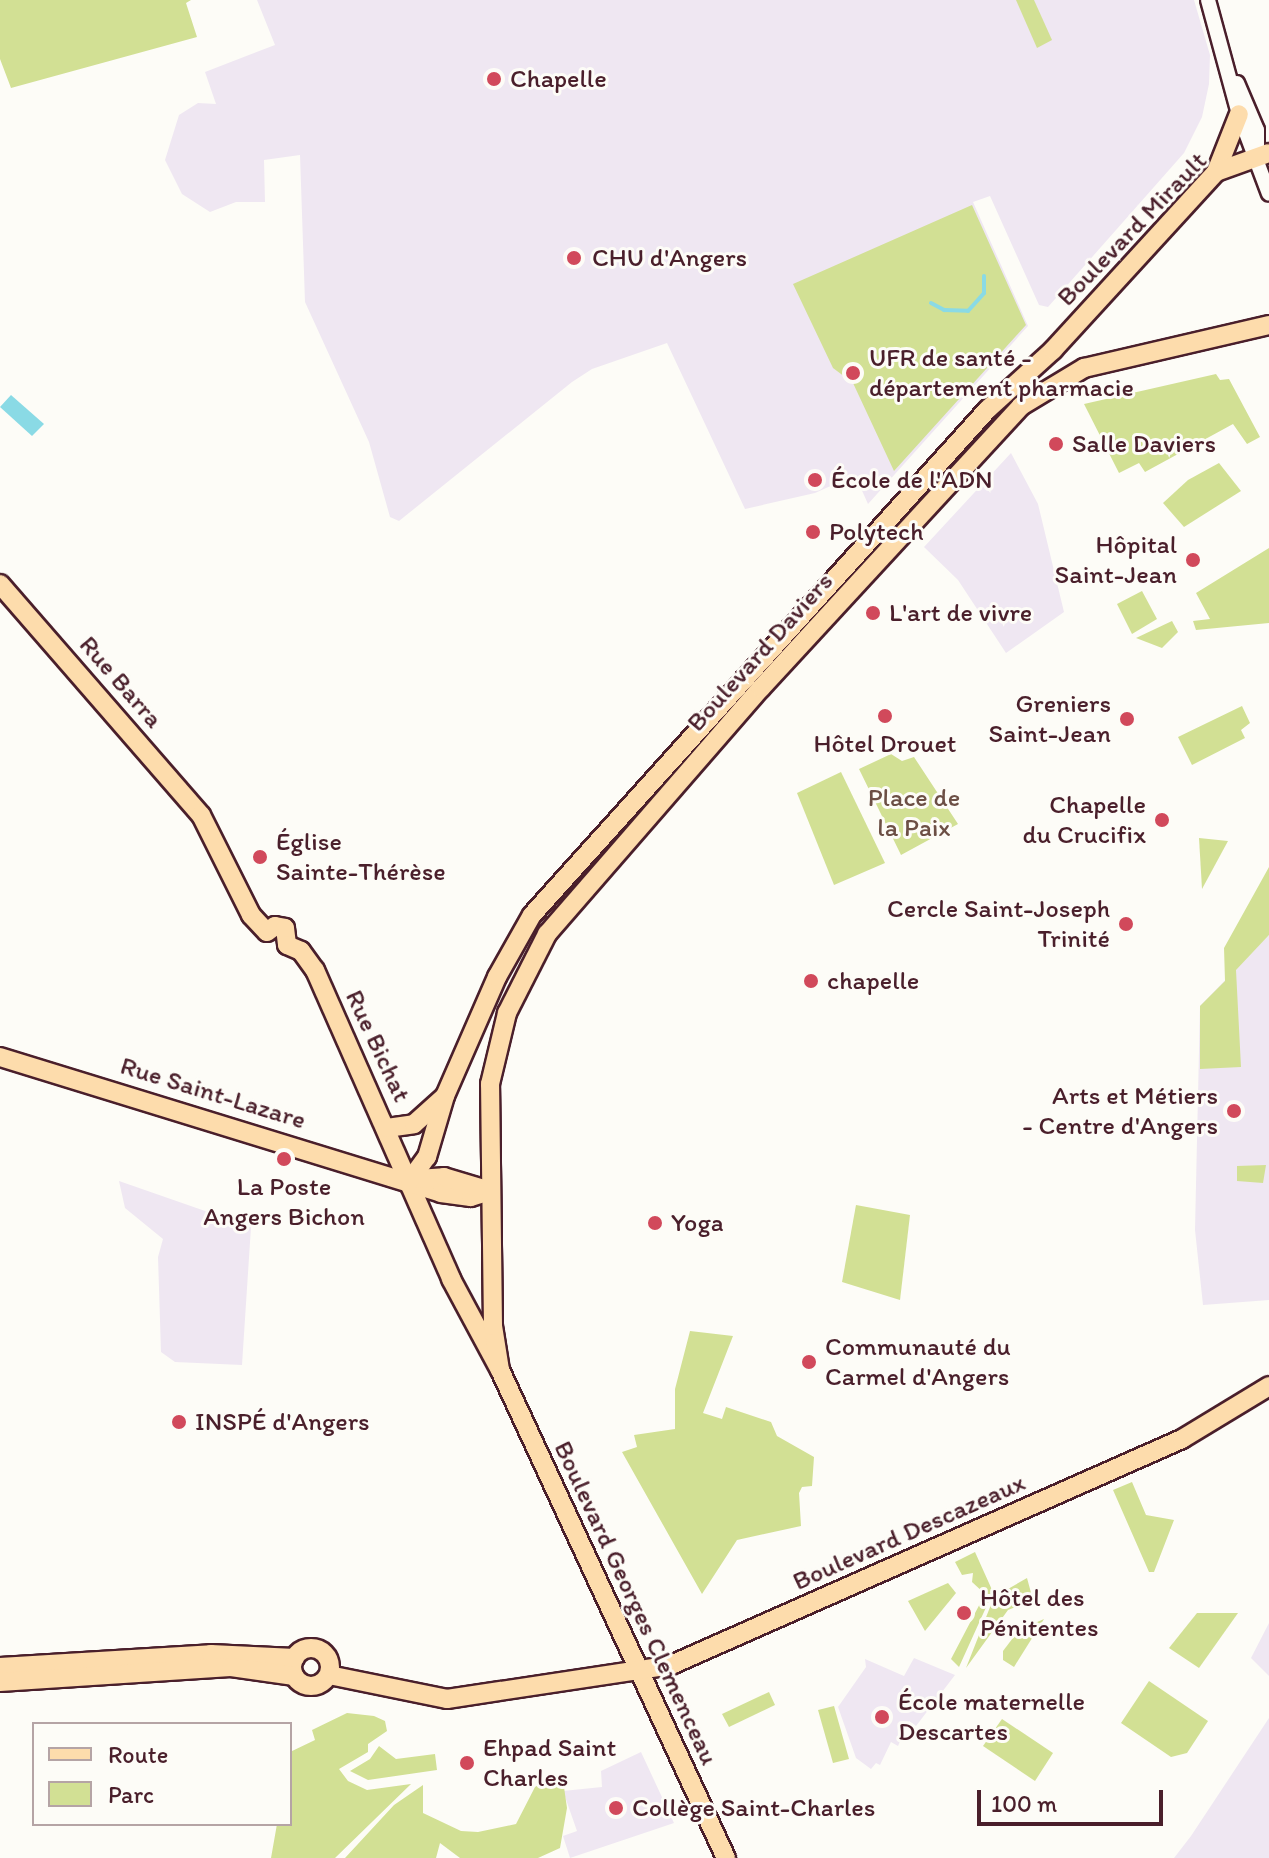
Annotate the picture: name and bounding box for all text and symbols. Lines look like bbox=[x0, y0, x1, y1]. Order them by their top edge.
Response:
place label: Chapelle bbox=[510, 63, 607, 95]
marker: Chapelle bbox=[485, 70, 503, 88]
street label: Boulevard Mirault bbox=[1051, 145, 1213, 313]
place label: CHU d'Angers bbox=[592, 242, 747, 274]
marker: CHU d'Angers bbox=[563, 247, 585, 269]
place label: UFR de santé - département pharmacie bbox=[869, 342, 1135, 404]
marker: UFR de santé - département pharmacie bbox=[844, 364, 862, 382]
place label: Salle Daviers bbox=[1072, 428, 1216, 460]
marker: Salle Daviers bbox=[1047, 435, 1065, 453]
place label: École de l'ADN bbox=[831, 464, 993, 496]
marker: École de l'ADN bbox=[806, 471, 824, 489]
place label: Polytech bbox=[829, 516, 924, 548]
marker: Polytech bbox=[804, 523, 822, 541]
place label: Hôpital Saint-Jean bbox=[1055, 529, 1177, 590]
marker: Hôpital Saint-Jean bbox=[1184, 551, 1202, 569]
street label: Boulevard Daviers bbox=[680, 566, 840, 738]
place label: L'art de vivre bbox=[889, 597, 1032, 629]
marker: L'art de vivre bbox=[864, 604, 882, 622]
street label: Rue Barra bbox=[73, 630, 169, 734]
place label: Greniers Saint-Jean bbox=[989, 688, 1111, 750]
marker: Hôtel Drouet bbox=[876, 707, 894, 725]
marker: Greniers Saint-Jean bbox=[1118, 710, 1136, 728]
place label: Hôtel Drouet bbox=[813, 728, 957, 760]
park label: Place de la Paix bbox=[868, 782, 960, 844]
place label: Chapelle du Crucifix bbox=[1022, 789, 1146, 850]
marker: Chapelle du Crucifix bbox=[1153, 811, 1171, 829]
place label: Église Sainte-Thérèse bbox=[276, 826, 446, 888]
marker: Église Sainte-Thérèse bbox=[251, 848, 269, 866]
place label: Cercle Saint-Joseph Trinité bbox=[887, 893, 1110, 954]
marker: Cercle Saint-Joseph Trinité bbox=[1117, 915, 1135, 933]
place label: chapelle bbox=[827, 965, 919, 997]
marker: chapelle bbox=[802, 972, 820, 990]
street label: Rue Bichat bbox=[339, 985, 417, 1107]
street label: Rue Saint-Lazare bbox=[116, 1050, 310, 1136]
place label: Arts et Métiers - Centre d'Angers bbox=[1022, 1080, 1218, 1142]
marker: Arts et Métiers - Centre d'Angers bbox=[1225, 1102, 1243, 1120]
marker: La Poste Angers Bichon bbox=[275, 1150, 293, 1168]
place label: La Poste Angers Bichon bbox=[203, 1171, 365, 1232]
place label: Yoga bbox=[671, 1207, 724, 1239]
marker: Yoga bbox=[646, 1214, 664, 1232]
place label: Communauté du Carmel d'Angers bbox=[825, 1331, 1011, 1392]
marker: Communauté du Carmel d'Angers bbox=[800, 1353, 818, 1371]
place label: INSPÉ d'Angers bbox=[195, 1406, 370, 1438]
marker: INSPÉ d'Angers bbox=[170, 1413, 188, 1431]
street label: Boulevard Georges Clemenceau bbox=[547, 1436, 725, 1770]
street label: Boulevard Descazeaux bbox=[788, 1467, 1030, 1597]
place label: Hôtel des Pénitentes bbox=[980, 1582, 1099, 1644]
marker: Hôtel des Pénitentes bbox=[955, 1604, 973, 1622]
place label: École maternelle Descartes bbox=[898, 1686, 1086, 1748]
marker: École maternelle Descartes bbox=[873, 1708, 891, 1726]
legend bbox=[32, 1722, 292, 1826]
place label: Ehpad Saint Charles bbox=[483, 1732, 617, 1794]
text: Route bbox=[108, 1740, 168, 1769]
marker: Ehpad Saint Charles bbox=[458, 1754, 476, 1772]
scale bar bbox=[981, 1774, 1167, 1824]
text: Parc bbox=[108, 1780, 154, 1809]
text: 100 m bbox=[991, 1789, 1057, 1818]
place label: Collège Saint-Charles bbox=[632, 1792, 876, 1824]
marker: Collège Saint-Charles bbox=[607, 1799, 625, 1817]

